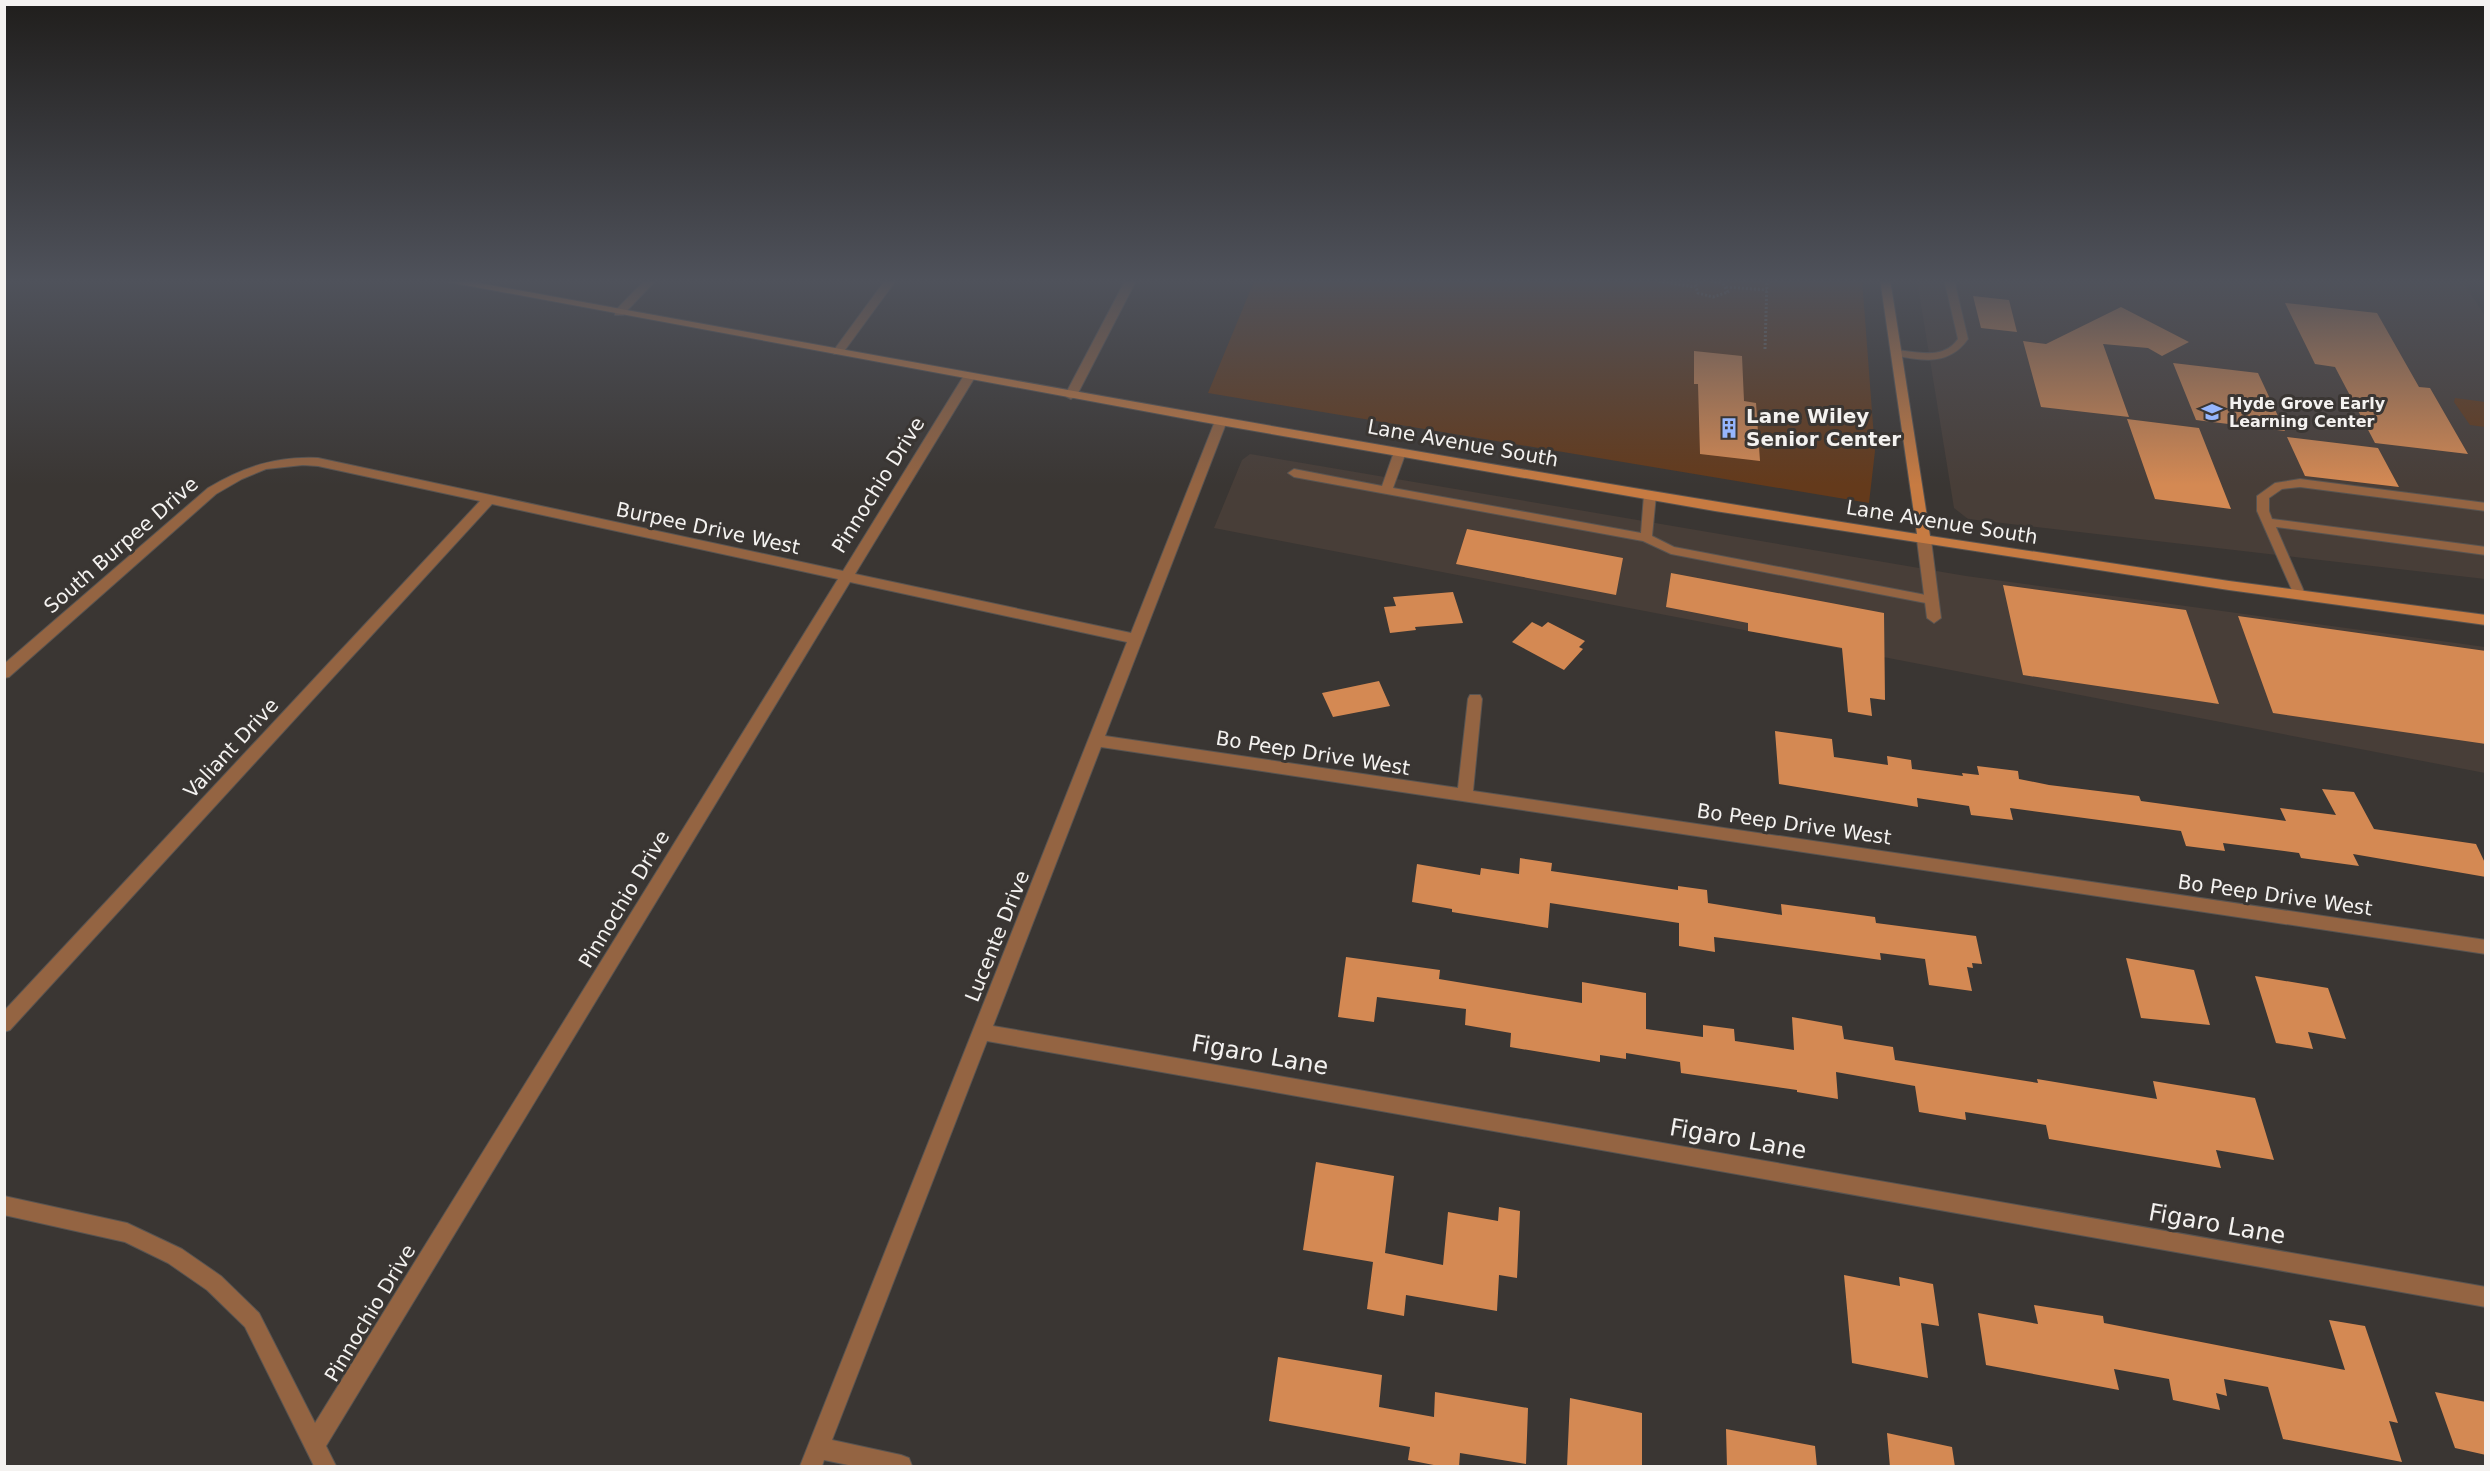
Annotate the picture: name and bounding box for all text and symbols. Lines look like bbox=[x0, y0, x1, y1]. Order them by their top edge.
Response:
place label: Hyde Grove Early Learning Center bbox=[2229, 394, 2386, 431]
school or university icon: Hyde Grove Early Learning Center bbox=[2200, 400, 2224, 424]
place label: Lane Wiley Senior Center bbox=[1746, 404, 1901, 451]
street label: Pinnochio Drive bbox=[827, 413, 929, 557]
street label: Lane Avenue South bbox=[1366, 414, 1560, 472]
building icon: Lane Wiley Senior Center bbox=[1717, 416, 1741, 440]
street label: South Burpee Drive bbox=[39, 472, 203, 618]
street label: Lane Avenue South bbox=[1845, 495, 2039, 549]
street label: Burpee Drive West bbox=[614, 497, 802, 559]
street label: Valiant Drive bbox=[179, 693, 283, 803]
street label: Bo Peep Drive West bbox=[1214, 726, 1412, 780]
street label: Bo Peep Drive West bbox=[1695, 798, 1893, 850]
street label: Pinnochio Drive bbox=[574, 826, 674, 972]
street label: Lucente Drive bbox=[960, 867, 1034, 1005]
street label: Bo Peep Drive West bbox=[2176, 869, 2374, 921]
street label: Figaro Lane bbox=[1189, 1029, 1331, 1081]
street label: Figaro Lane bbox=[1667, 1113, 1809, 1165]
street label: Figaro Lane bbox=[2146, 1198, 2288, 1250]
street label: Pinnochio Drive bbox=[320, 1240, 420, 1386]

